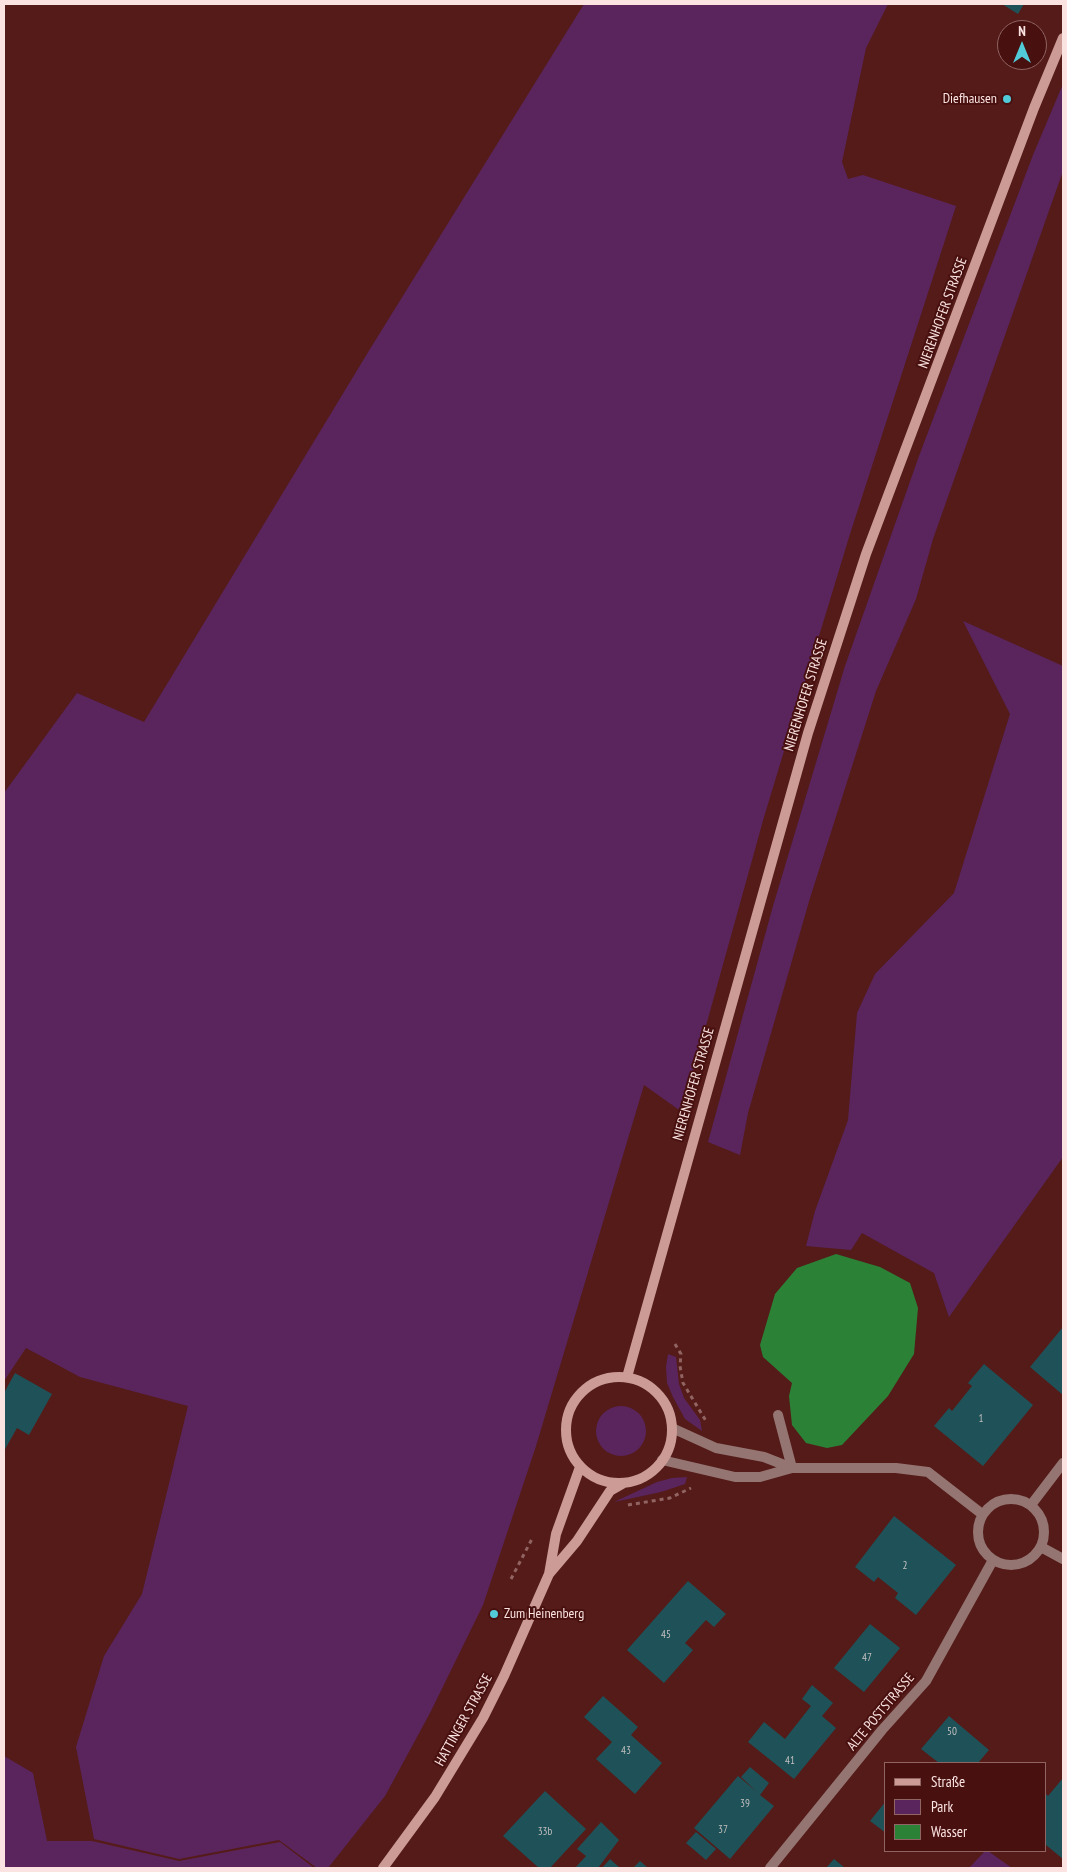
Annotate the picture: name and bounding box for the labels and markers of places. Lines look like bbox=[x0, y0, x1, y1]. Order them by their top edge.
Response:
place label: Diefhausen bbox=[943, 91, 997, 107]
marker: Diefhausen bbox=[1001, 93, 1013, 105]
place label: Zum Heinenberg bbox=[504, 1606, 584, 1622]
marker: Zum Heinenberg bbox=[488, 1608, 500, 1620]

